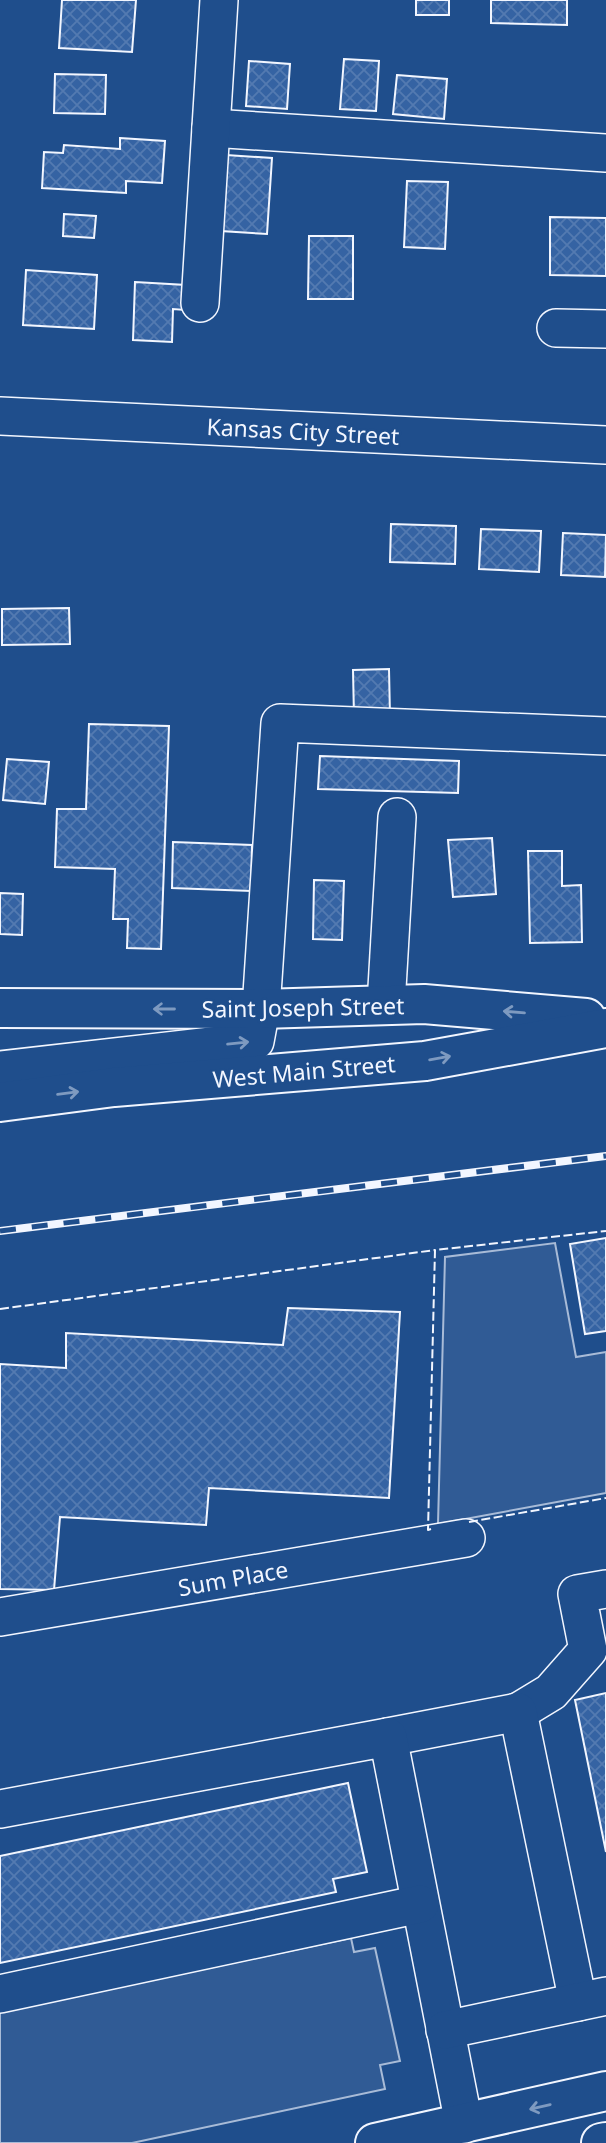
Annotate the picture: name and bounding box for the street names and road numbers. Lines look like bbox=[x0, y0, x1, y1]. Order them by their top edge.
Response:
street label: Kansas City Street bbox=[206, 410, 400, 452]
street label: Saint Joseph Street bbox=[201, 989, 405, 1025]
street label: West Main Street bbox=[211, 1047, 397, 1095]
street label: Sum Place bbox=[176, 1553, 290, 1603]

